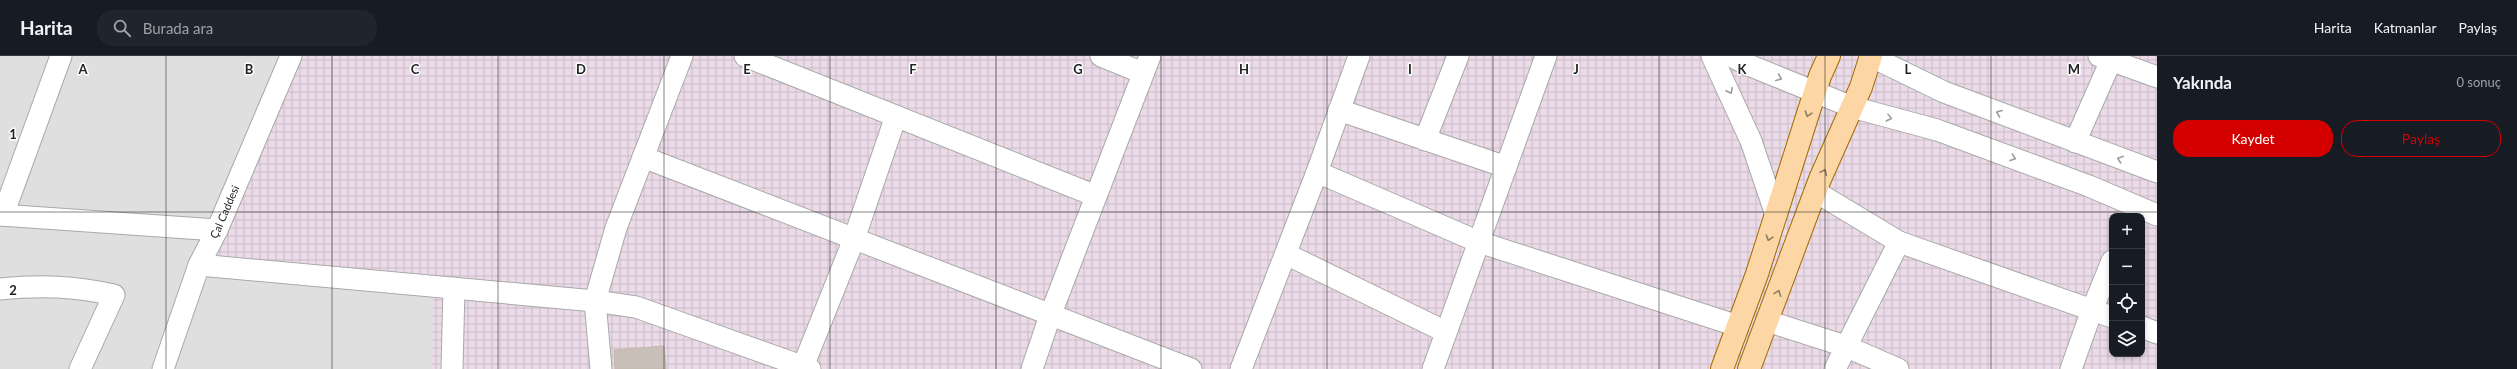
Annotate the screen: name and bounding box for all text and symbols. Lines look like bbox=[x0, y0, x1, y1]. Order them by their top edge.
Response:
search box bbox=[97, 10, 377, 46]
text: Harita bbox=[20, 16, 73, 39]
icon: search bbox=[111, 17, 133, 39]
text: Burada ara bbox=[143, 19, 213, 37]
text: Harita bbox=[2314, 19, 2352, 36]
text: Katmanlar bbox=[2374, 19, 2436, 36]
text: Paylaş bbox=[2458, 19, 2497, 36]
text: A bbox=[77, 61, 88, 77]
text: B bbox=[245, 61, 254, 77]
text: C bbox=[411, 61, 420, 77]
text: D bbox=[576, 61, 586, 77]
text: E bbox=[743, 61, 751, 77]
text: F bbox=[909, 61, 917, 77]
text: G bbox=[1073, 61, 1083, 77]
text: H bbox=[1239, 61, 1249, 77]
text: I bbox=[1408, 61, 1412, 77]
text: J bbox=[1573, 61, 1579, 77]
text: K bbox=[1738, 61, 1748, 77]
text: L bbox=[1905, 61, 1912, 77]
text: M bbox=[2068, 61, 2080, 77]
text: Yakında bbox=[2173, 72, 2232, 93]
one-way arrow bbox=[1776, 74, 1783, 82]
text: 0 sonuç bbox=[2456, 74, 2501, 90]
one-way arrow bbox=[1725, 87, 1732, 94]
one-way arrow bbox=[1995, 109, 2002, 117]
one-way arrow bbox=[1804, 110, 1813, 117]
one-way arrow bbox=[1886, 114, 1893, 122]
button: Kaydet bbox=[2173, 120, 2333, 157]
button: Paylaş bbox=[2341, 120, 2501, 157]
text: 1 bbox=[9, 126, 17, 142]
one-way arrow bbox=[2009, 154, 2016, 162]
one-way arrow bbox=[2117, 155, 2124, 163]
one-way arrow bbox=[1819, 168, 1827, 175]
street label: Çal Caddesi bbox=[207, 183, 241, 241]
map controls bbox=[2109, 213, 2145, 357]
button: + bbox=[2109, 213, 2145, 249]
one-way arrow bbox=[1765, 234, 1774, 241]
button: − bbox=[2109, 249, 2145, 285]
text: 2 bbox=[9, 282, 17, 298]
button: locate bbox=[2109, 285, 2145, 321]
one-way arrow bbox=[1774, 290, 1782, 297]
button: layers bbox=[2109, 321, 2145, 357]

